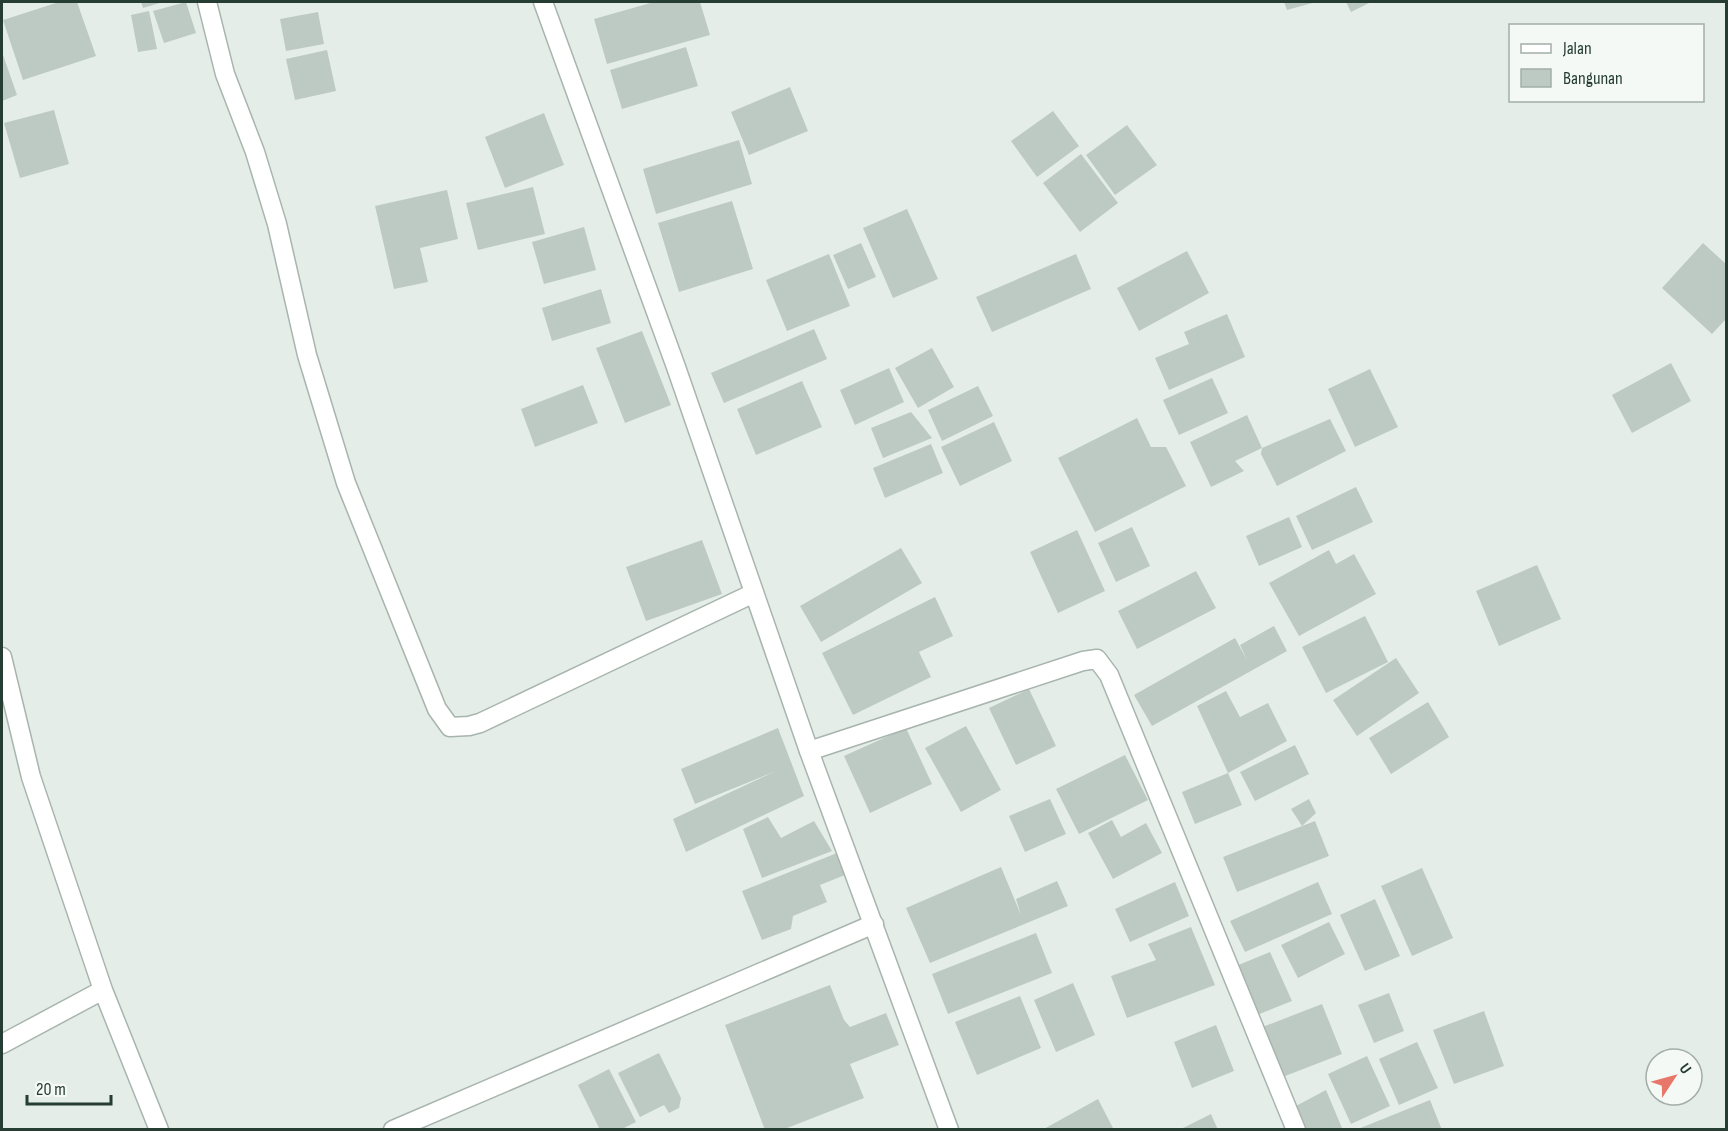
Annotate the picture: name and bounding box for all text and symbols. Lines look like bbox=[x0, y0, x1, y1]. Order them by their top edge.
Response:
legend bbox=[1509, 24, 1704, 102]
text: Jalan bbox=[1562, 38, 1592, 59]
text: Bangunan bbox=[1563, 68, 1623, 89]
north arrow bbox=[1644, 1047, 1704, 1107]
text: U bbox=[1675, 1060, 1695, 1078]
scale bar bbox=[27, 1068, 111, 1106]
text: 20 m bbox=[36, 1079, 66, 1100]

